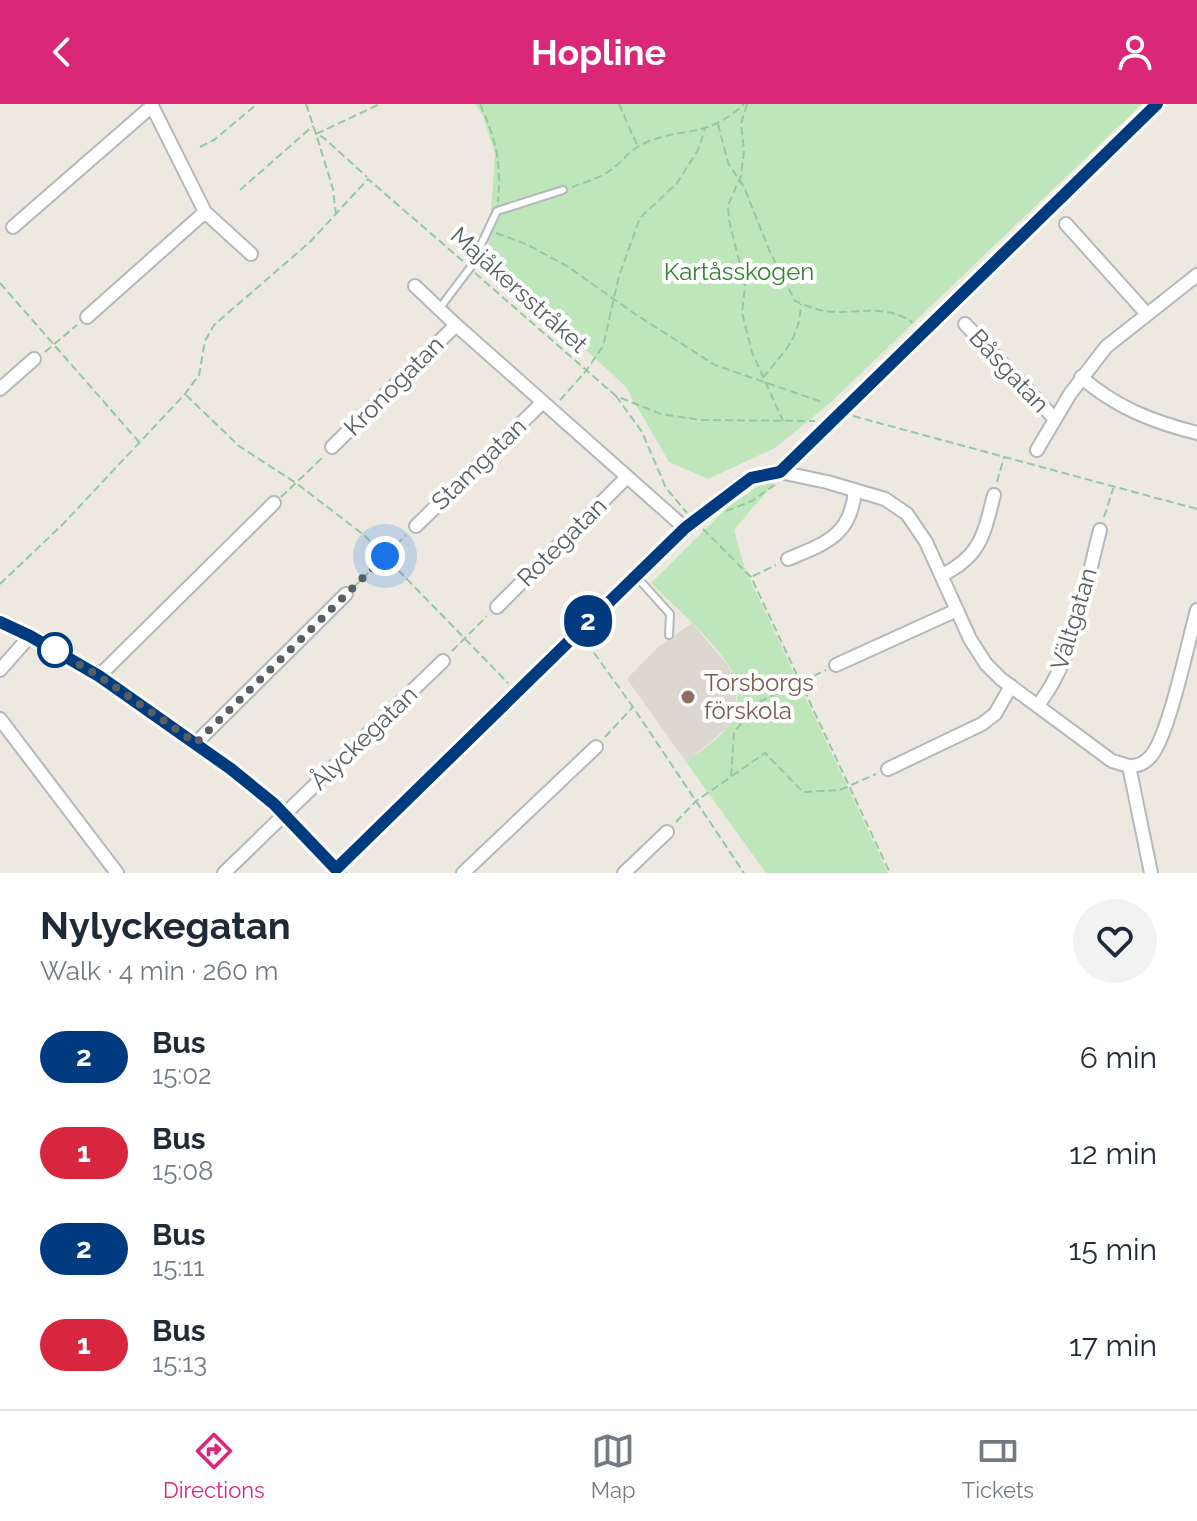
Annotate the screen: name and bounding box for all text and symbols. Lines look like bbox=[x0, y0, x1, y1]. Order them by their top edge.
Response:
icon: back bbox=[40, 30, 84, 74]
icon: person bbox=[1113, 30, 1157, 74]
text: Hopline bbox=[531, 31, 666, 73]
street label: Majåkersstråket bbox=[445, 221, 594, 359]
park label: Kartåsskogen bbox=[664, 257, 814, 286]
street label: Båsgatan bbox=[963, 323, 1055, 418]
street label: Kronogatan bbox=[338, 330, 449, 441]
street label: Stamgatan bbox=[425, 411, 532, 516]
street label: Rotegatan bbox=[511, 491, 612, 592]
your location bbox=[365, 536, 405, 576]
street label: Vältgatan bbox=[1044, 564, 1103, 674]
line badge: 2 bbox=[562, 595, 614, 647]
text: 2 bbox=[580, 604, 596, 637]
unlabelled marker bbox=[38, 633, 72, 667]
place label: Torsborgs förskola bbox=[704, 668, 814, 725]
street label: Ålyckegatan bbox=[304, 680, 423, 796]
marker: Torsborgs förskola bbox=[679, 688, 697, 706]
button: heart bbox=[1073, 899, 1157, 983]
text: Nylyckegatan bbox=[40, 903, 291, 948]
text: Walk · 4 min · 260 m bbox=[40, 956, 278, 986]
text: Bus bbox=[152, 1025, 206, 1060]
text: 2 bbox=[76, 1040, 92, 1073]
text: 6 min bbox=[1080, 1040, 1157, 1075]
text: 15:02 bbox=[152, 1060, 212, 1090]
text: Bus bbox=[152, 1121, 206, 1156]
text: 1 bbox=[77, 1136, 91, 1169]
text: 12 min bbox=[1069, 1136, 1157, 1171]
text: 15:08 bbox=[152, 1156, 214, 1186]
text: Bus bbox=[152, 1217, 206, 1252]
text: 2 bbox=[76, 1232, 92, 1265]
text: 15 min bbox=[1069, 1232, 1157, 1267]
text: 15:11 bbox=[152, 1252, 204, 1282]
text: Bus bbox=[152, 1313, 206, 1348]
text: 1 bbox=[77, 1328, 91, 1361]
text: 17 min bbox=[1069, 1328, 1157, 1363]
text: 15:13 bbox=[152, 1348, 207, 1378]
tab: Directions bbox=[163, 1429, 265, 1503]
tab: Map bbox=[591, 1429, 636, 1503]
tab: Tickets bbox=[962, 1429, 1034, 1503]

